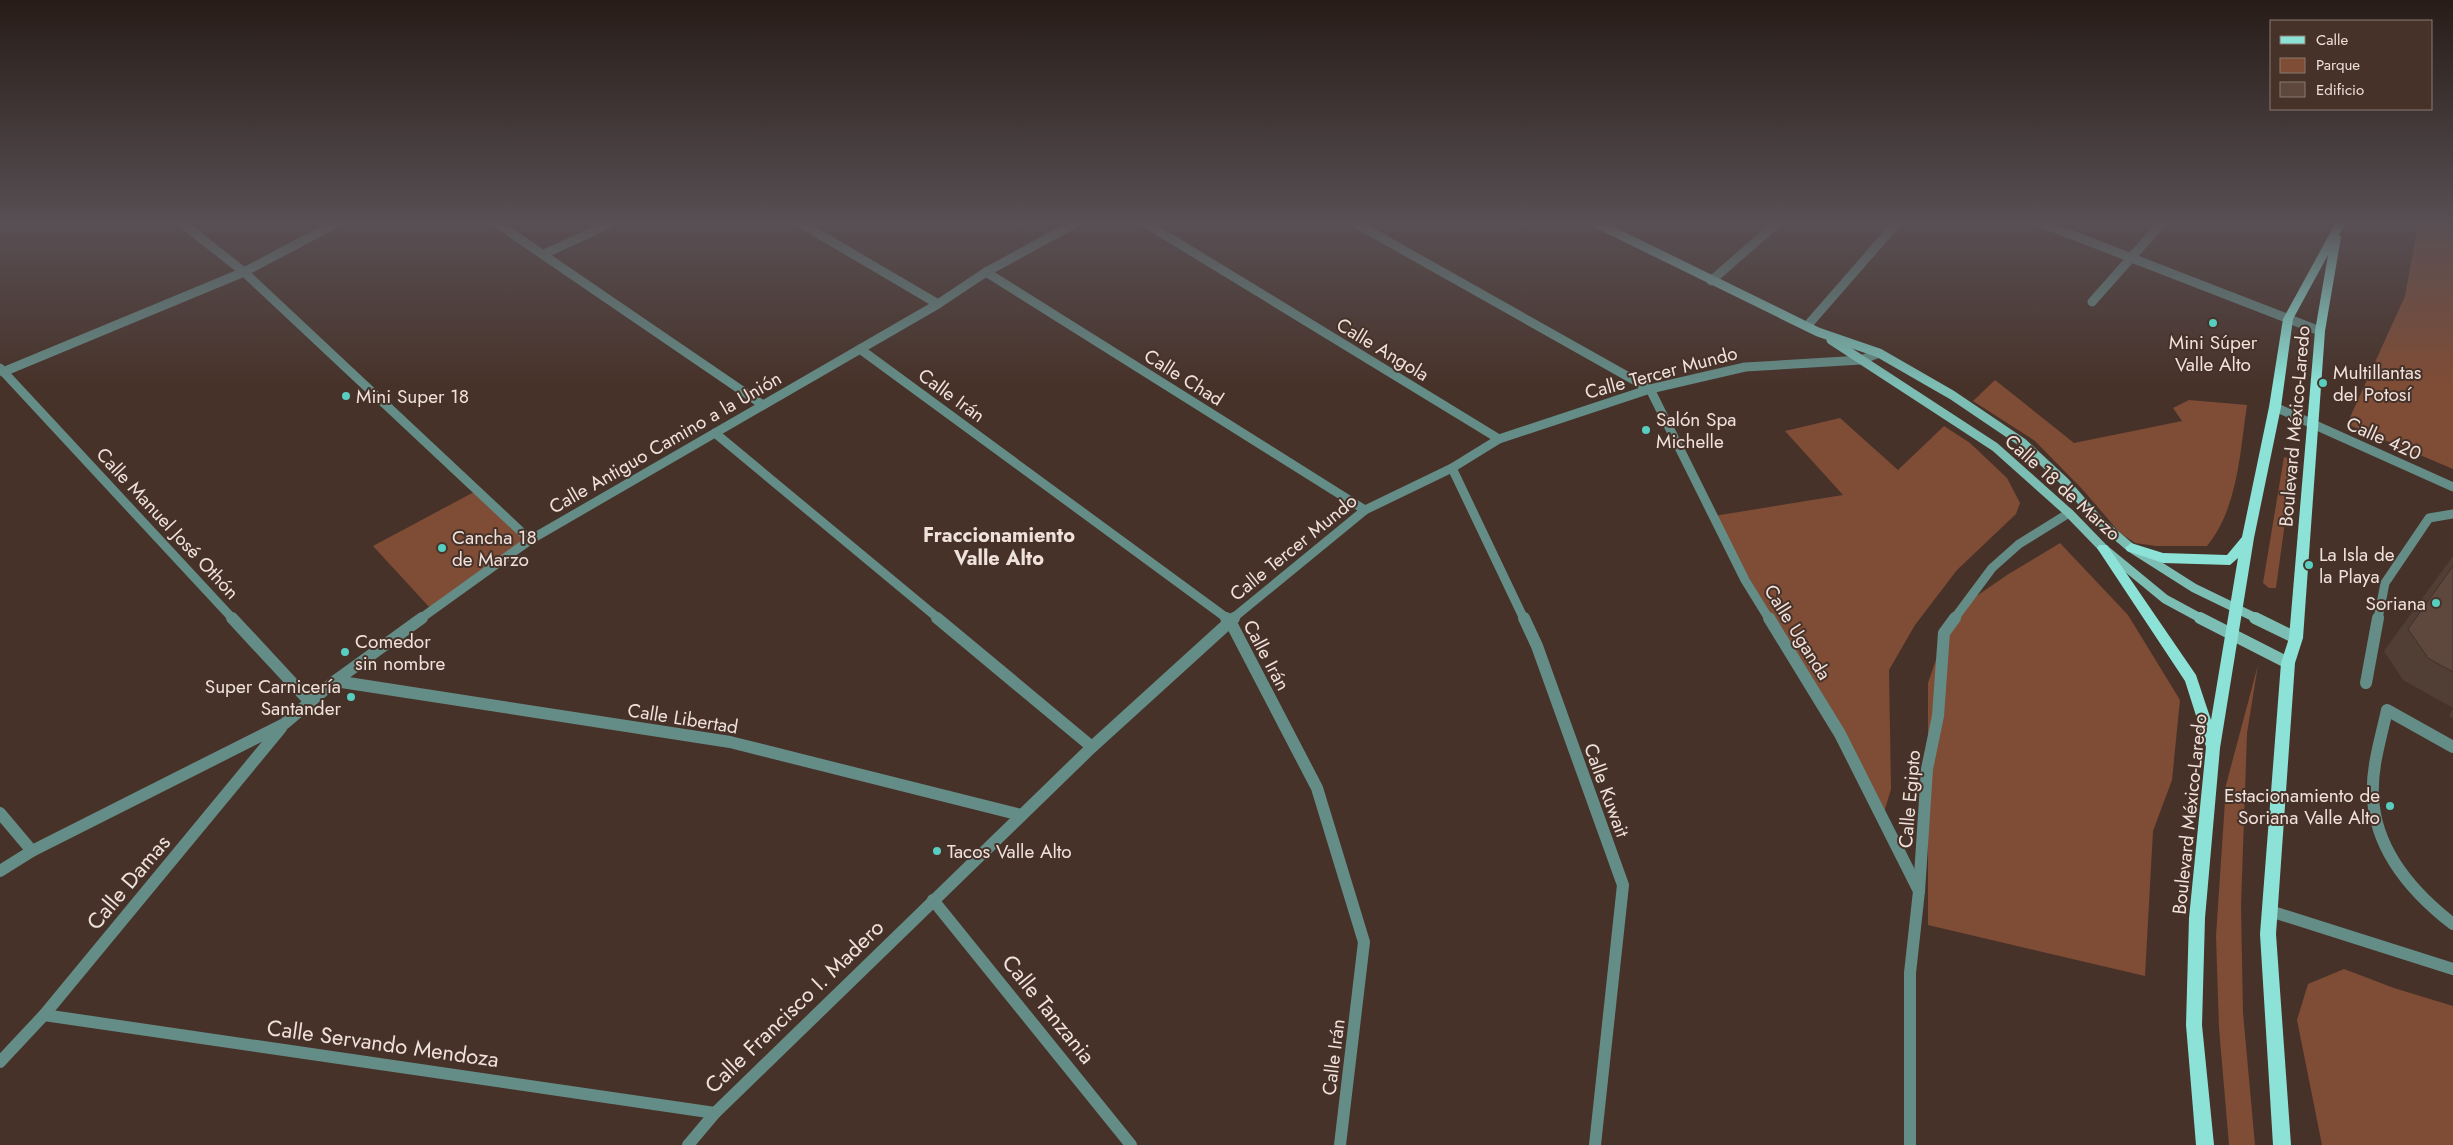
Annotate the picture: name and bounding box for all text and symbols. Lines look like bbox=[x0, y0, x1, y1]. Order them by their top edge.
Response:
legend bbox=[2270, 20, 2433, 110]
text: Calle bbox=[2316, 29, 2348, 51]
text: Parque bbox=[2316, 54, 2360, 76]
text: Edificio bbox=[2316, 79, 2364, 101]
street label: Calle Angola bbox=[1331, 311, 1434, 388]
marker: Mini Súper Valle Alto bbox=[2207, 317, 2219, 329]
street label: Boulevard México-Laredo bbox=[2272, 324, 2317, 528]
place label: Mini Súper Valle Alto bbox=[2169, 329, 2258, 378]
street label: Calle Tercer Mundo bbox=[1582, 339, 1740, 406]
street label: Calle Chad bbox=[1139, 342, 1229, 413]
place label: Multillantas del Potosí bbox=[2333, 359, 2422, 408]
street label: Calle Irán bbox=[913, 362, 991, 429]
street label: Calle Antiguo Camino a la Unión bbox=[544, 365, 787, 520]
marker: Multillantas del Potosí bbox=[2317, 377, 2329, 389]
place label: Mini Super 18 bbox=[356, 383, 469, 410]
marker: Mini Super 18 bbox=[340, 390, 352, 402]
place label: Salón Spa Michelle bbox=[1656, 406, 1736, 455]
street label: Calle 420 bbox=[2342, 410, 2426, 467]
marker: Salón Spa Michelle bbox=[1640, 424, 1652, 436]
street label: Calle 18 de Marzo bbox=[1999, 428, 2127, 547]
street label: Calle Manuel José Othón bbox=[90, 441, 245, 605]
street label: Calle Tercer Mundo bbox=[1224, 488, 1363, 607]
district label: Fraccionamiento Valle Alto bbox=[923, 521, 1075, 573]
place label: Cancha 18 de Marzo bbox=[452, 524, 537, 573]
place label: La Isla de la Playa bbox=[2319, 541, 2395, 590]
marker: Cancha 18 de Marzo bbox=[436, 542, 448, 554]
marker: La Isla de la Playa bbox=[2303, 559, 2315, 571]
street label: Calle Uganda bbox=[1757, 579, 1838, 685]
place label: Soriana bbox=[2366, 590, 2426, 617]
marker: Soriana bbox=[2430, 597, 2442, 609]
street label: Calle Irán bbox=[1237, 615, 1296, 695]
place label: Comedor sin nombre bbox=[355, 628, 446, 677]
marker: Comedor sin nombre bbox=[339, 646, 351, 658]
place label: Super Carnicería Santander bbox=[205, 673, 341, 722]
marker: Super Carnicería Santander bbox=[345, 691, 357, 703]
street label: Calle Libertad bbox=[626, 696, 740, 741]
street label: Boulevard México-Laredo bbox=[2166, 712, 2213, 916]
street label: Calle Kuwait bbox=[1577, 739, 1636, 841]
street label: Calle Egipto bbox=[1892, 749, 1927, 849]
place label: Estacionamiento de Soriana Valle Alto bbox=[2224, 782, 2380, 831]
marker: Estacionamiento de Soriana Valle Alto bbox=[2384, 800, 2396, 812]
street label: Calle Damas bbox=[79, 827, 178, 937]
place label: Tacos Valle Alto bbox=[947, 838, 1072, 865]
marker: Tacos Valle Alto bbox=[931, 845, 943, 857]
street label: Calle Francisco I. Madero bbox=[697, 912, 891, 1100]
street label: Calle Tanzania bbox=[995, 947, 1103, 1071]
street label: Calle Servando Mendoza bbox=[265, 1011, 501, 1075]
street label: Calle Irán bbox=[1315, 1017, 1352, 1097]

